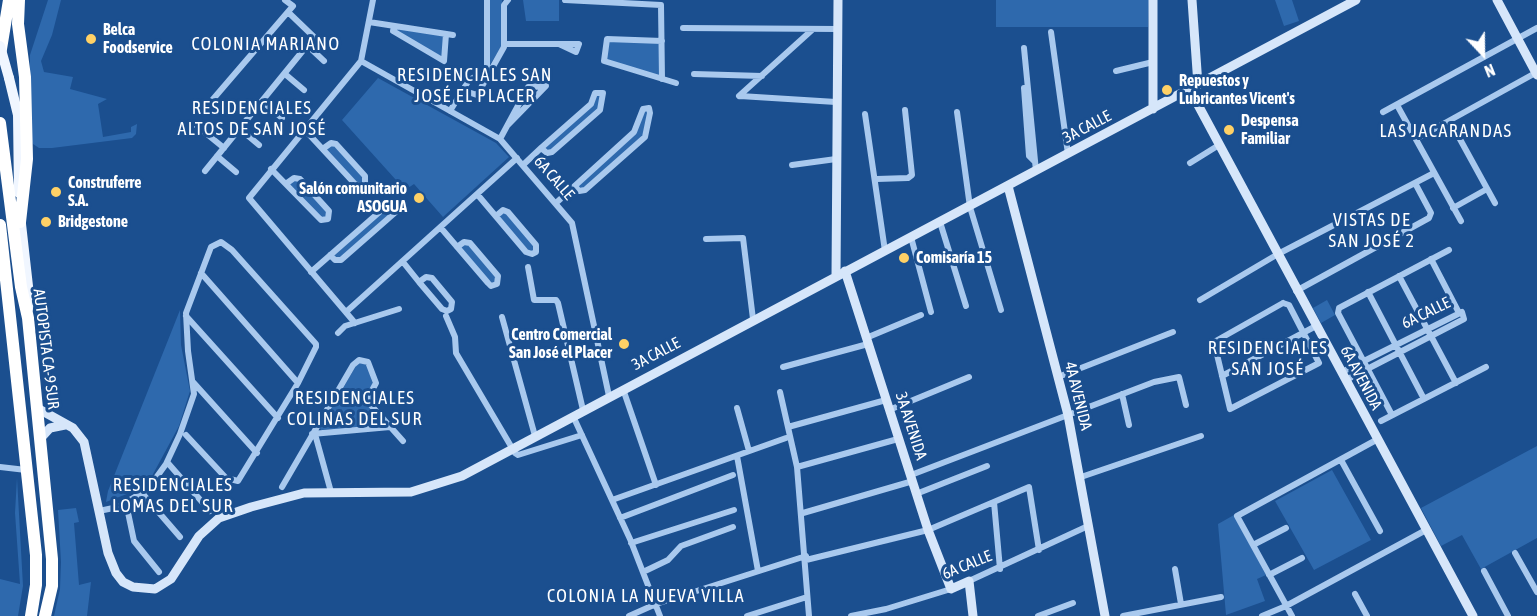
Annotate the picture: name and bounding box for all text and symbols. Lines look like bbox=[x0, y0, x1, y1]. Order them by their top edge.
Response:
place label: Belca Foodservice bbox=[103, 20, 173, 58]
north arrow bbox=[1453, 24, 1513, 84]
marker: Belca Foodservice bbox=[84, 32, 98, 46]
district label: COLONIA MARIANO bbox=[192, 33, 340, 55]
text: N bbox=[1482, 61, 1498, 81]
district label: RESIDENCIALES SAN JOSÉ EL PLACER bbox=[397, 64, 553, 106]
place label: Repuestos y Lubricantes Vicent's bbox=[1179, 71, 1295, 109]
marker: Repuestos y Lubricantes Vicent's bbox=[1160, 83, 1174, 97]
district label: RESIDENCIALES ALTOS DE SAN JOSÉ bbox=[178, 97, 326, 140]
street label: 3A CALLE bbox=[1060, 106, 1114, 148]
place label: Despensa Familiar bbox=[1241, 111, 1299, 149]
district label: LAS JACARANDAS bbox=[1379, 120, 1513, 142]
marker: Despensa Familiar bbox=[1222, 123, 1236, 137]
street label: 6A CALLE bbox=[530, 152, 578, 204]
place label: Construferre S.A. bbox=[68, 173, 142, 211]
place label: Salón comunitario ASOGUA bbox=[299, 179, 407, 217]
marker: Construferre S.A. bbox=[49, 185, 63, 199]
marker: Salón comunitario ASOGUA bbox=[412, 191, 426, 205]
district label: VISTAS DE SAN JOSÉ 2 bbox=[1329, 209, 1415, 252]
place label: Bridgestone bbox=[58, 212, 128, 232]
marker: Bridgestone bbox=[39, 215, 53, 229]
place label: Comisaría 15 bbox=[916, 248, 992, 268]
marker: Comisaría 15 bbox=[897, 251, 911, 265]
street label: AUTOPISTA CA-9 SUR bbox=[29, 288, 63, 410]
street label: 6A CALLE bbox=[1399, 293, 1453, 333]
place label: Centro Comercial San José el Placer bbox=[509, 325, 612, 363]
street label: 3A CALLE bbox=[629, 333, 683, 375]
marker: Centro Comercial San José el Placer bbox=[617, 337, 631, 351]
district label: RESIDENCIALES SAN JOSÉ bbox=[1208, 337, 1328, 380]
street label: 6A AVENIDA bbox=[1336, 343, 1386, 413]
street label: 4A AVENIDA bbox=[1060, 360, 1096, 432]
district label: RESIDENCIALES COLINAS DEL SUR bbox=[287, 387, 423, 430]
street label: 3A AVENIDA bbox=[891, 390, 931, 462]
district label: RESIDENCIALES LOMAS DEL SUR bbox=[112, 474, 234, 516]
street label: 6A CALLE bbox=[939, 546, 995, 584]
district label: COLONIA LA NUEVA VILLA bbox=[547, 585, 745, 607]

